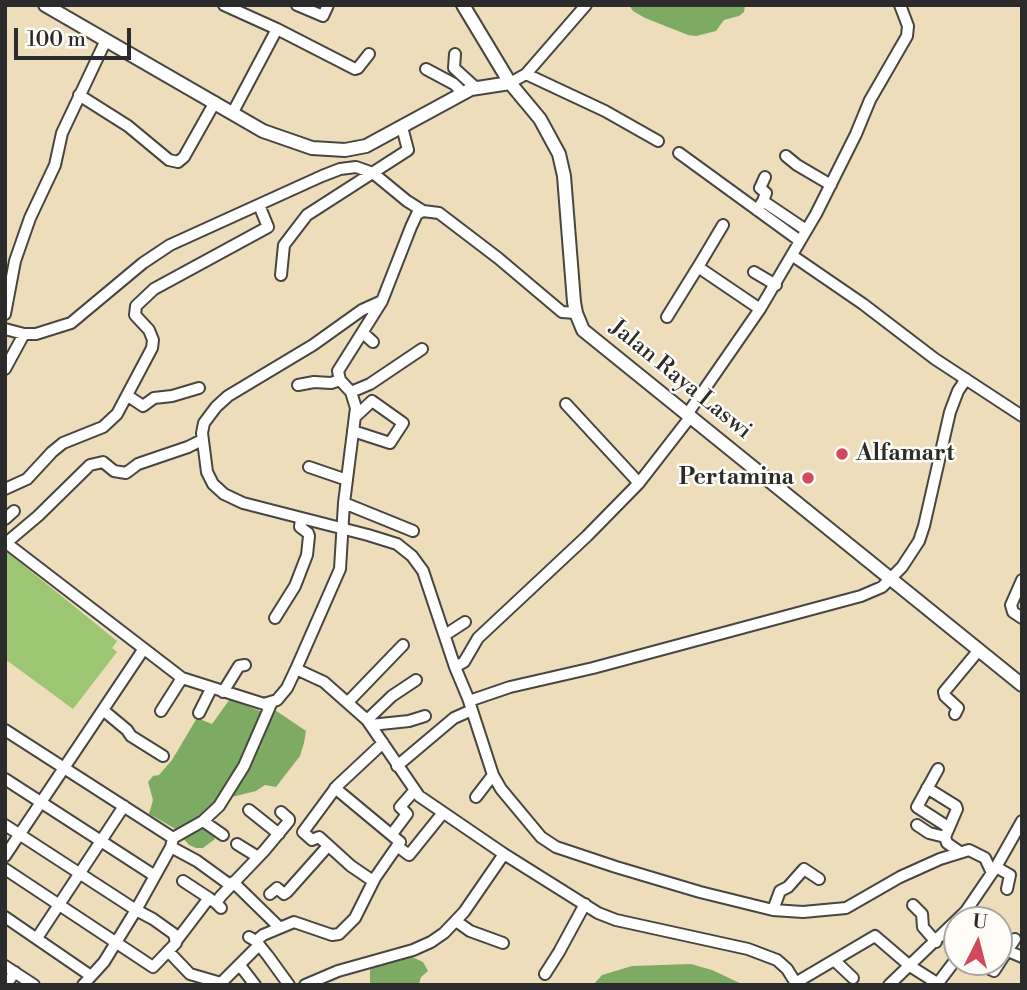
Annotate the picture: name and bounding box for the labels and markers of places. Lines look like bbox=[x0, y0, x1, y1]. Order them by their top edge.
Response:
place label: Alfamart bbox=[856, 440, 954, 468]
marker: Alfamart bbox=[834, 446, 850, 462]
place label: Pertamina bbox=[679, 464, 794, 492]
marker: Pertamina bbox=[800, 470, 816, 486]

